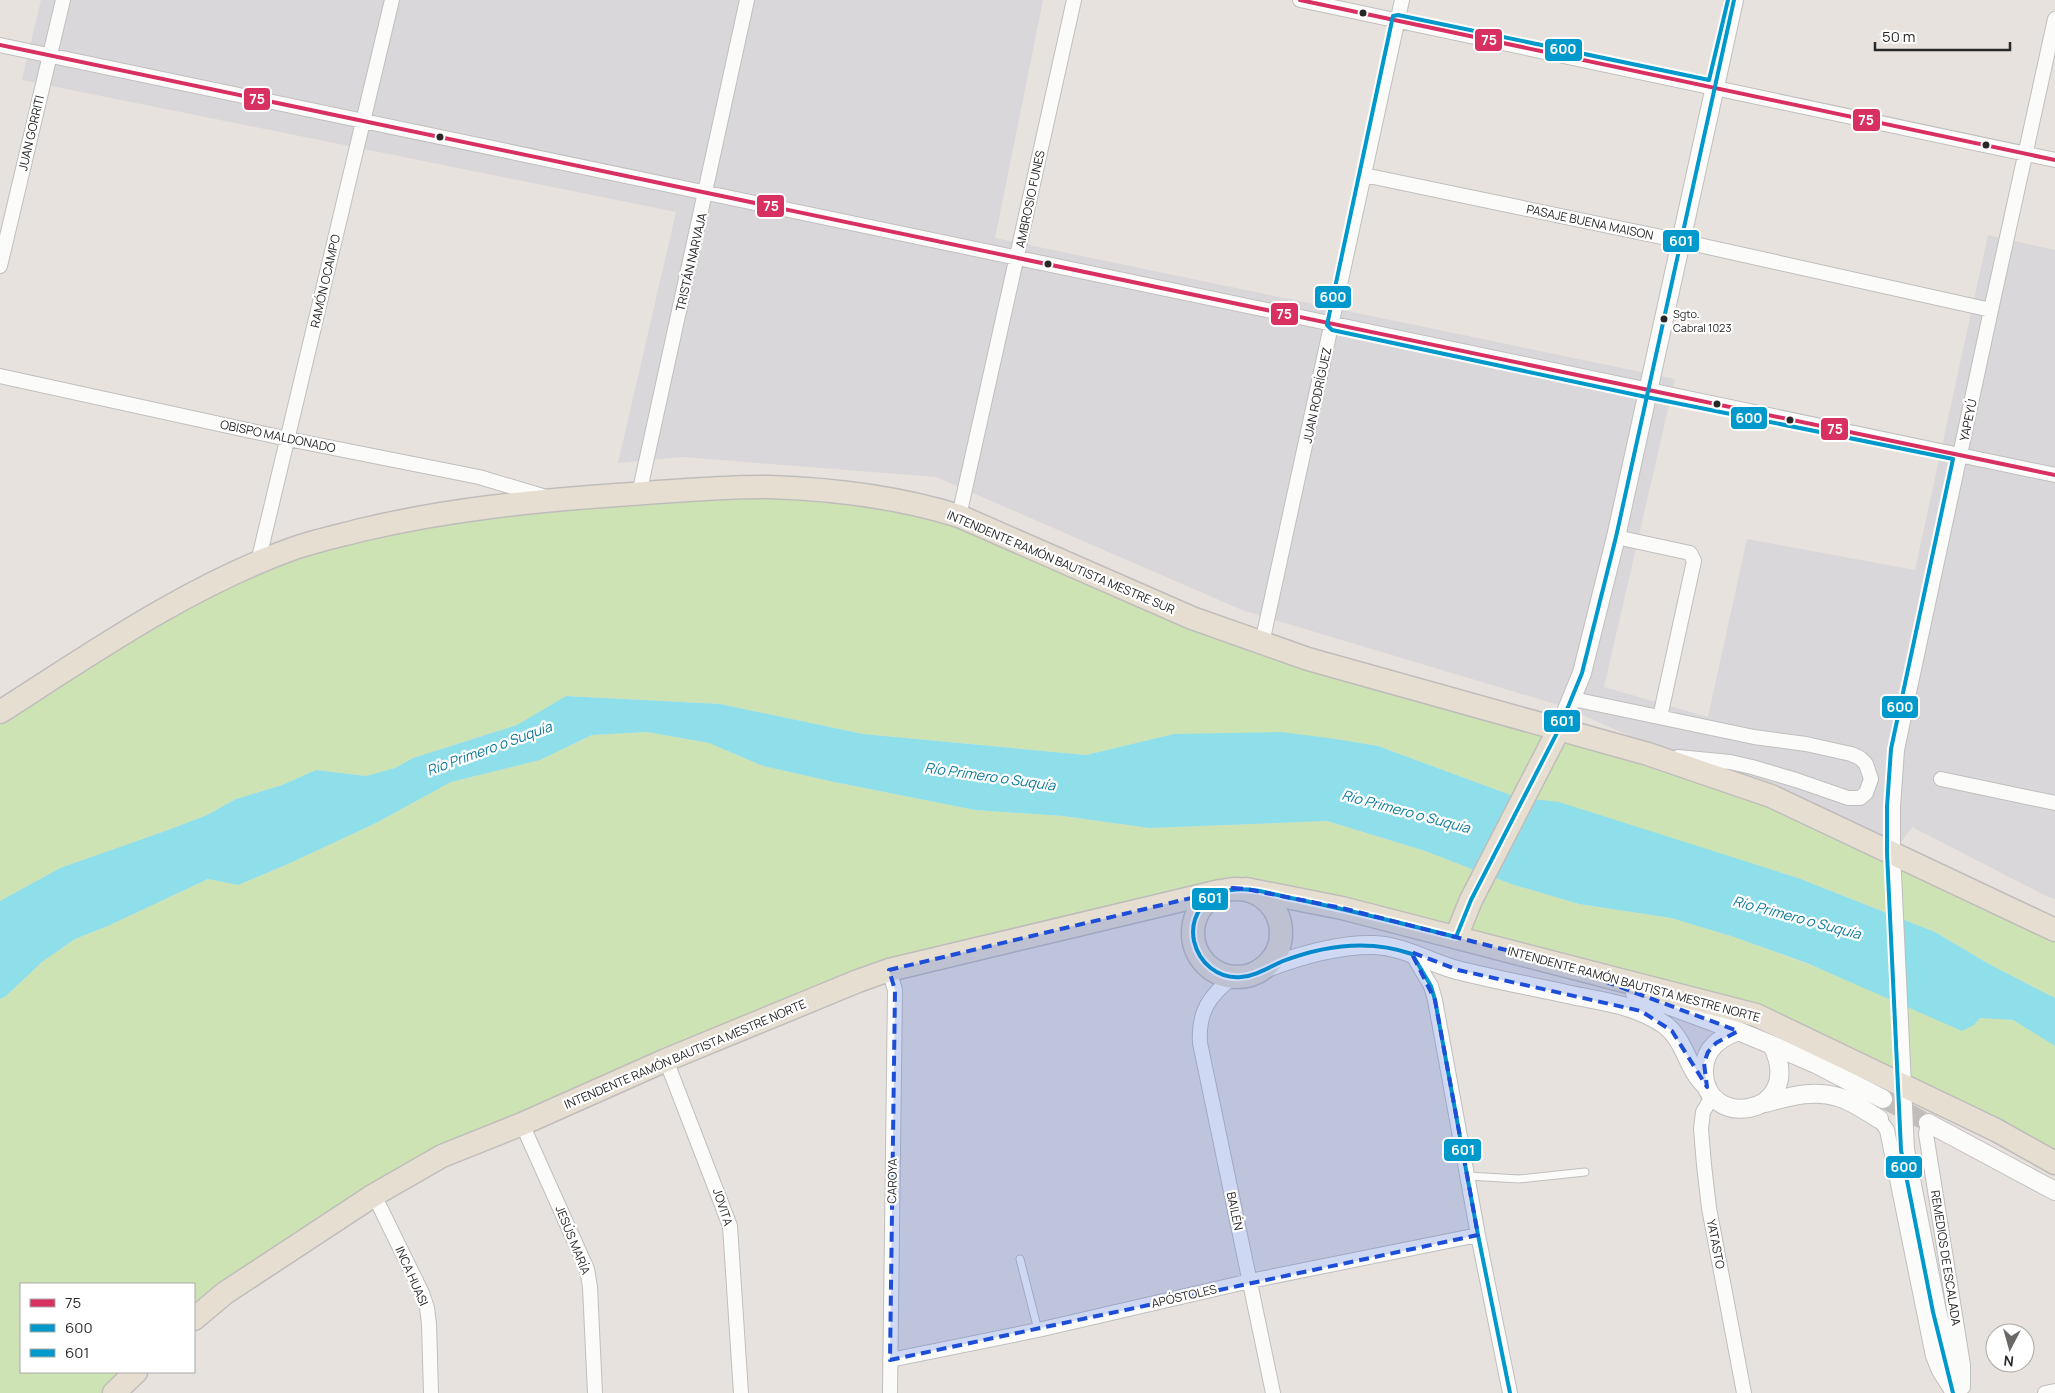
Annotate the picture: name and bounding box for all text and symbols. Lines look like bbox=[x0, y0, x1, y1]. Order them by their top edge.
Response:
unlabelled marker bbox=[1358, 8, 1368, 18]
scale bar bbox=[1875, 20, 2010, 52]
text: 50 m bbox=[1882, 26, 1916, 47]
line badge: 75 bbox=[1474, 28, 1503, 52]
text: 75 bbox=[1481, 30, 1497, 49]
line badge: 600 bbox=[1544, 38, 1583, 62]
text: 600 bbox=[1549, 39, 1577, 58]
line badge: 75 bbox=[243, 87, 271, 111]
text: 75 bbox=[249, 89, 265, 108]
street label: JUAN GORRITI bbox=[14, 94, 48, 172]
line badge: 75 bbox=[1852, 108, 1881, 132]
text: 75 bbox=[1858, 110, 1874, 129]
unlabelled marker bbox=[435, 132, 445, 142]
unlabelled marker bbox=[1981, 140, 1991, 150]
street label: AMBROSIO FUNES bbox=[1011, 149, 1049, 249]
line badge: 75 bbox=[756, 194, 785, 218]
text: 75 bbox=[763, 196, 779, 215]
street label: PASAJE BUENA MAISON bbox=[1525, 200, 1655, 244]
street label: TRISTÁN NARVAJA bbox=[671, 211, 711, 313]
line badge: 601 bbox=[1662, 229, 1700, 253]
text: 601 bbox=[1669, 231, 1693, 250]
street label: RAMÓN OCAMPO bbox=[306, 232, 344, 329]
unlabelled marker bbox=[1043, 259, 1053, 269]
line badge: 600 bbox=[1314, 285, 1352, 309]
text: 600 bbox=[1319, 287, 1347, 306]
line badge: 75 bbox=[1270, 302, 1299, 326]
text: 75 bbox=[1276, 304, 1292, 323]
place label: Sgto. Cabral 1023 bbox=[1673, 306, 1731, 335]
marker: Sgto. Cabral 1023 bbox=[1659, 314, 1669, 324]
street label: JUAN RODRÍGUEZ bbox=[1299, 345, 1335, 445]
street label: YAPEYÚ bbox=[1955, 397, 1981, 443]
unlabelled marker bbox=[1712, 399, 1722, 409]
line badge: 600 bbox=[1730, 406, 1768, 430]
text: 600 bbox=[1735, 408, 1763, 427]
street label: OBISPO MALDONADO bbox=[219, 415, 338, 457]
unlabelled marker bbox=[1785, 415, 1795, 425]
line badge: 75 bbox=[1820, 417, 1849, 441]
text: 75 bbox=[1827, 419, 1843, 438]
street label: INTENDENTE RAMÓN BAUTISTA MESTRE SUR bbox=[944, 506, 1178, 618]
line badge: 600 bbox=[1881, 695, 1919, 719]
text: 600 bbox=[1886, 697, 1914, 716]
line badge: 601 bbox=[1543, 709, 1581, 733]
text: 601 bbox=[1550, 711, 1574, 730]
water label: Río Primero o Suquía bbox=[424, 716, 555, 779]
water label: Río Primero o Suquía bbox=[923, 757, 1058, 795]
water label: Río Primero o Suquía bbox=[1340, 785, 1473, 838]
line badge: 601 bbox=[1191, 887, 1229, 911]
text: 601 bbox=[1198, 888, 1222, 907]
water label: Río Primero o Suquía bbox=[1731, 891, 1864, 944]
street label: INTENDENTE RAMÓN BAUTISTA MESTRE NORTE bbox=[1506, 942, 1762, 1026]
street label: INTENDENTE RAMÓN BAUTISTA MESTRE NORTE bbox=[561, 995, 809, 1113]
line badge: 601 bbox=[1443, 1138, 1482, 1162]
text: 601 bbox=[1451, 1140, 1475, 1159]
line badge: 600 bbox=[1885, 1155, 1923, 1179]
text: 600 bbox=[1890, 1157, 1918, 1176]
street label: CAROYA bbox=[883, 1158, 901, 1204]
street label: JOVITA bbox=[709, 1186, 737, 1228]
street label: REMEDIOS DE ESCALADA bbox=[1927, 1189, 1965, 1327]
street label: BAILÉN bbox=[1223, 1190, 1247, 1232]
street label: JESÚS MARÍA bbox=[551, 1203, 595, 1277]
street label: YATASTO bbox=[1703, 1218, 1729, 1271]
street label: INCA HUASI bbox=[391, 1244, 433, 1308]
street label: APÓSTOLES bbox=[1150, 1280, 1218, 1312]
legend bbox=[20, 1283, 195, 1373]
text: 75 bbox=[65, 1292, 81, 1313]
text: 600 bbox=[65, 1317, 93, 1338]
north arrow bbox=[1985, 1323, 2035, 1373]
text: 601 bbox=[65, 1342, 89, 1363]
text: N bbox=[2003, 1351, 2015, 1371]

